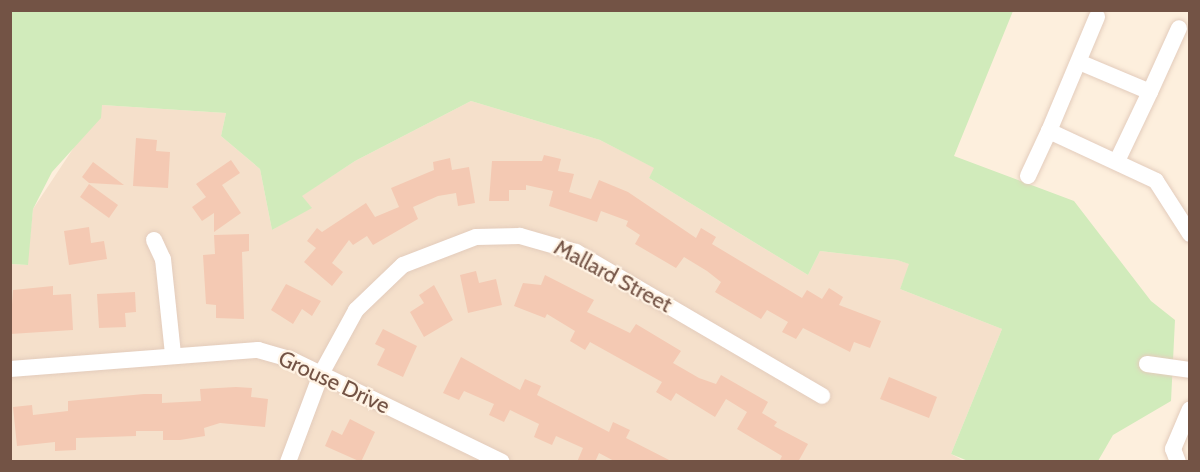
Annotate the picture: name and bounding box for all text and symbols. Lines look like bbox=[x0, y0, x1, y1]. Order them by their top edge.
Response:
street label: Mallard Street bbox=[550, 234, 676, 318]
street label: Grouse Drive bbox=[274, 345, 394, 419]

